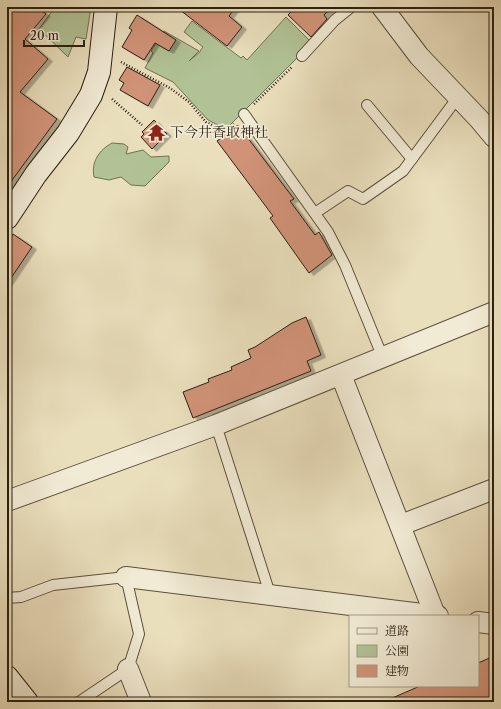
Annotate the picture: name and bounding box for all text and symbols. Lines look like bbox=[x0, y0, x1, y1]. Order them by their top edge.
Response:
scale bar bbox=[24, 22, 84, 48]
text: 20 m bbox=[30, 28, 59, 43]
temple icon: 下今井香取神社 bbox=[147, 122, 167, 142]
place label: 下今井香取神社 bbox=[170, 123, 268, 141]
legend bbox=[349, 615, 479, 687]
text: 道路 bbox=[385, 623, 409, 638]
text: 公園 bbox=[385, 643, 409, 658]
text: 建物 bbox=[385, 663, 409, 678]

